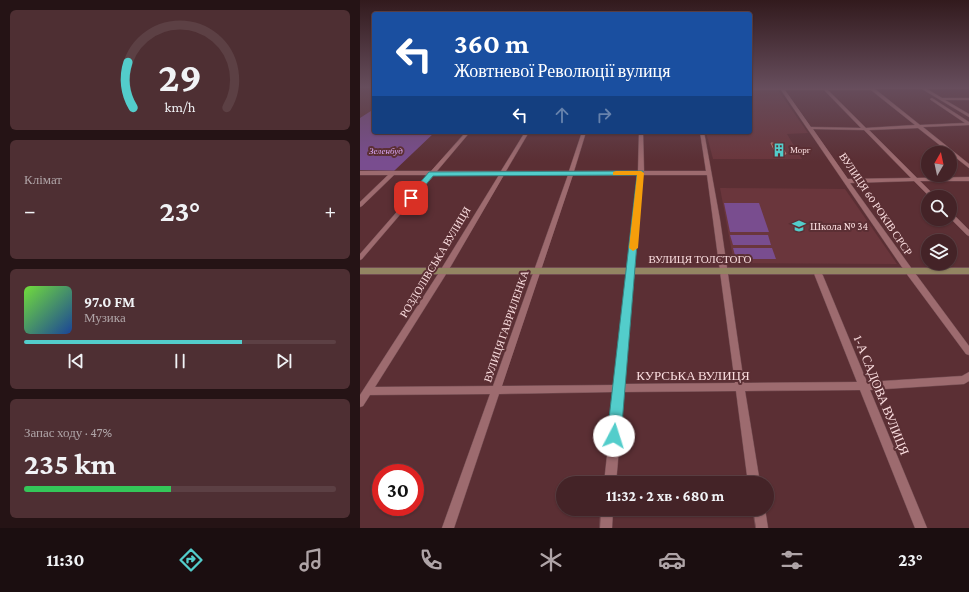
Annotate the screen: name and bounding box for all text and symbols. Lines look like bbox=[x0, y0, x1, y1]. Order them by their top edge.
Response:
icon: left bbox=[388, 28, 440, 80]
text: 360 m bbox=[454, 28, 529, 59]
text: 29 bbox=[158, 54, 202, 100]
text: Жовтневої Революції вулиця bbox=[454, 61, 670, 81]
text: km/h bbox=[165, 98, 196, 114]
icon: left bbox=[509, 104, 531, 126]
icon: ahead bbox=[551, 104, 573, 126]
icon: right bbox=[593, 104, 615, 126]
building icon: Морг bbox=[771, 142, 787, 158]
place label: Морг bbox=[790, 145, 811, 155]
park label: Зеленбуд bbox=[369, 146, 403, 156]
north arrow bbox=[921, 146, 957, 182]
map controls bbox=[921, 146, 957, 270]
street label: ВУЛИЦЯ 60 РОКІВ СРСР bbox=[837, 150, 915, 258]
text: Клімат bbox=[24, 172, 62, 187]
pin bbox=[394, 181, 428, 215]
icon: arrive bbox=[400, 187, 422, 209]
button: search bbox=[921, 190, 957, 226]
text: 23° bbox=[159, 194, 201, 227]
text: − bbox=[24, 198, 36, 223]
text: + bbox=[324, 198, 336, 223]
street label: РОЗДОЛІВСЬКА ВУЛИЦЯ bbox=[397, 204, 473, 320]
school or university icon: Школа № 34 bbox=[791, 218, 807, 234]
place label: Школа № 34 bbox=[810, 220, 868, 232]
button: layers bbox=[921, 234, 957, 270]
street label: ВУЛИЦЯ ТОЛСТОГО bbox=[648, 253, 752, 265]
street label: ВУЛИЦЯ ГАВРИЛЕНКА bbox=[481, 268, 531, 384]
text: 97.0 FM bbox=[84, 294, 135, 310]
text: Музика bbox=[84, 310, 126, 325]
street label: 1-А САДОВА ВУЛИЦЯ bbox=[851, 333, 913, 458]
icon: previous bbox=[65, 350, 87, 372]
icon: pause bbox=[169, 350, 191, 372]
icon: next bbox=[273, 350, 295, 372]
street label: КУРСЬКА ВУЛИЦЯ bbox=[636, 368, 750, 383]
position arrow bbox=[593, 415, 635, 457]
text: Запас ходу · 47% bbox=[24, 425, 112, 440]
text: 235 km bbox=[24, 447, 116, 480]
speed limit sign: 30 bbox=[372, 464, 424, 516]
text: 11:32 · 2 хв · 680 m bbox=[606, 488, 724, 504]
icon: directions bbox=[177, 546, 205, 574]
icon: music bbox=[297, 546, 325, 574]
icon: phone bbox=[417, 546, 445, 574]
icon: climate bbox=[537, 546, 565, 574]
icon: car bbox=[658, 546, 686, 574]
icon: filters bbox=[778, 546, 806, 574]
text: 11:30 bbox=[46, 550, 84, 570]
text: 23° bbox=[898, 550, 923, 570]

